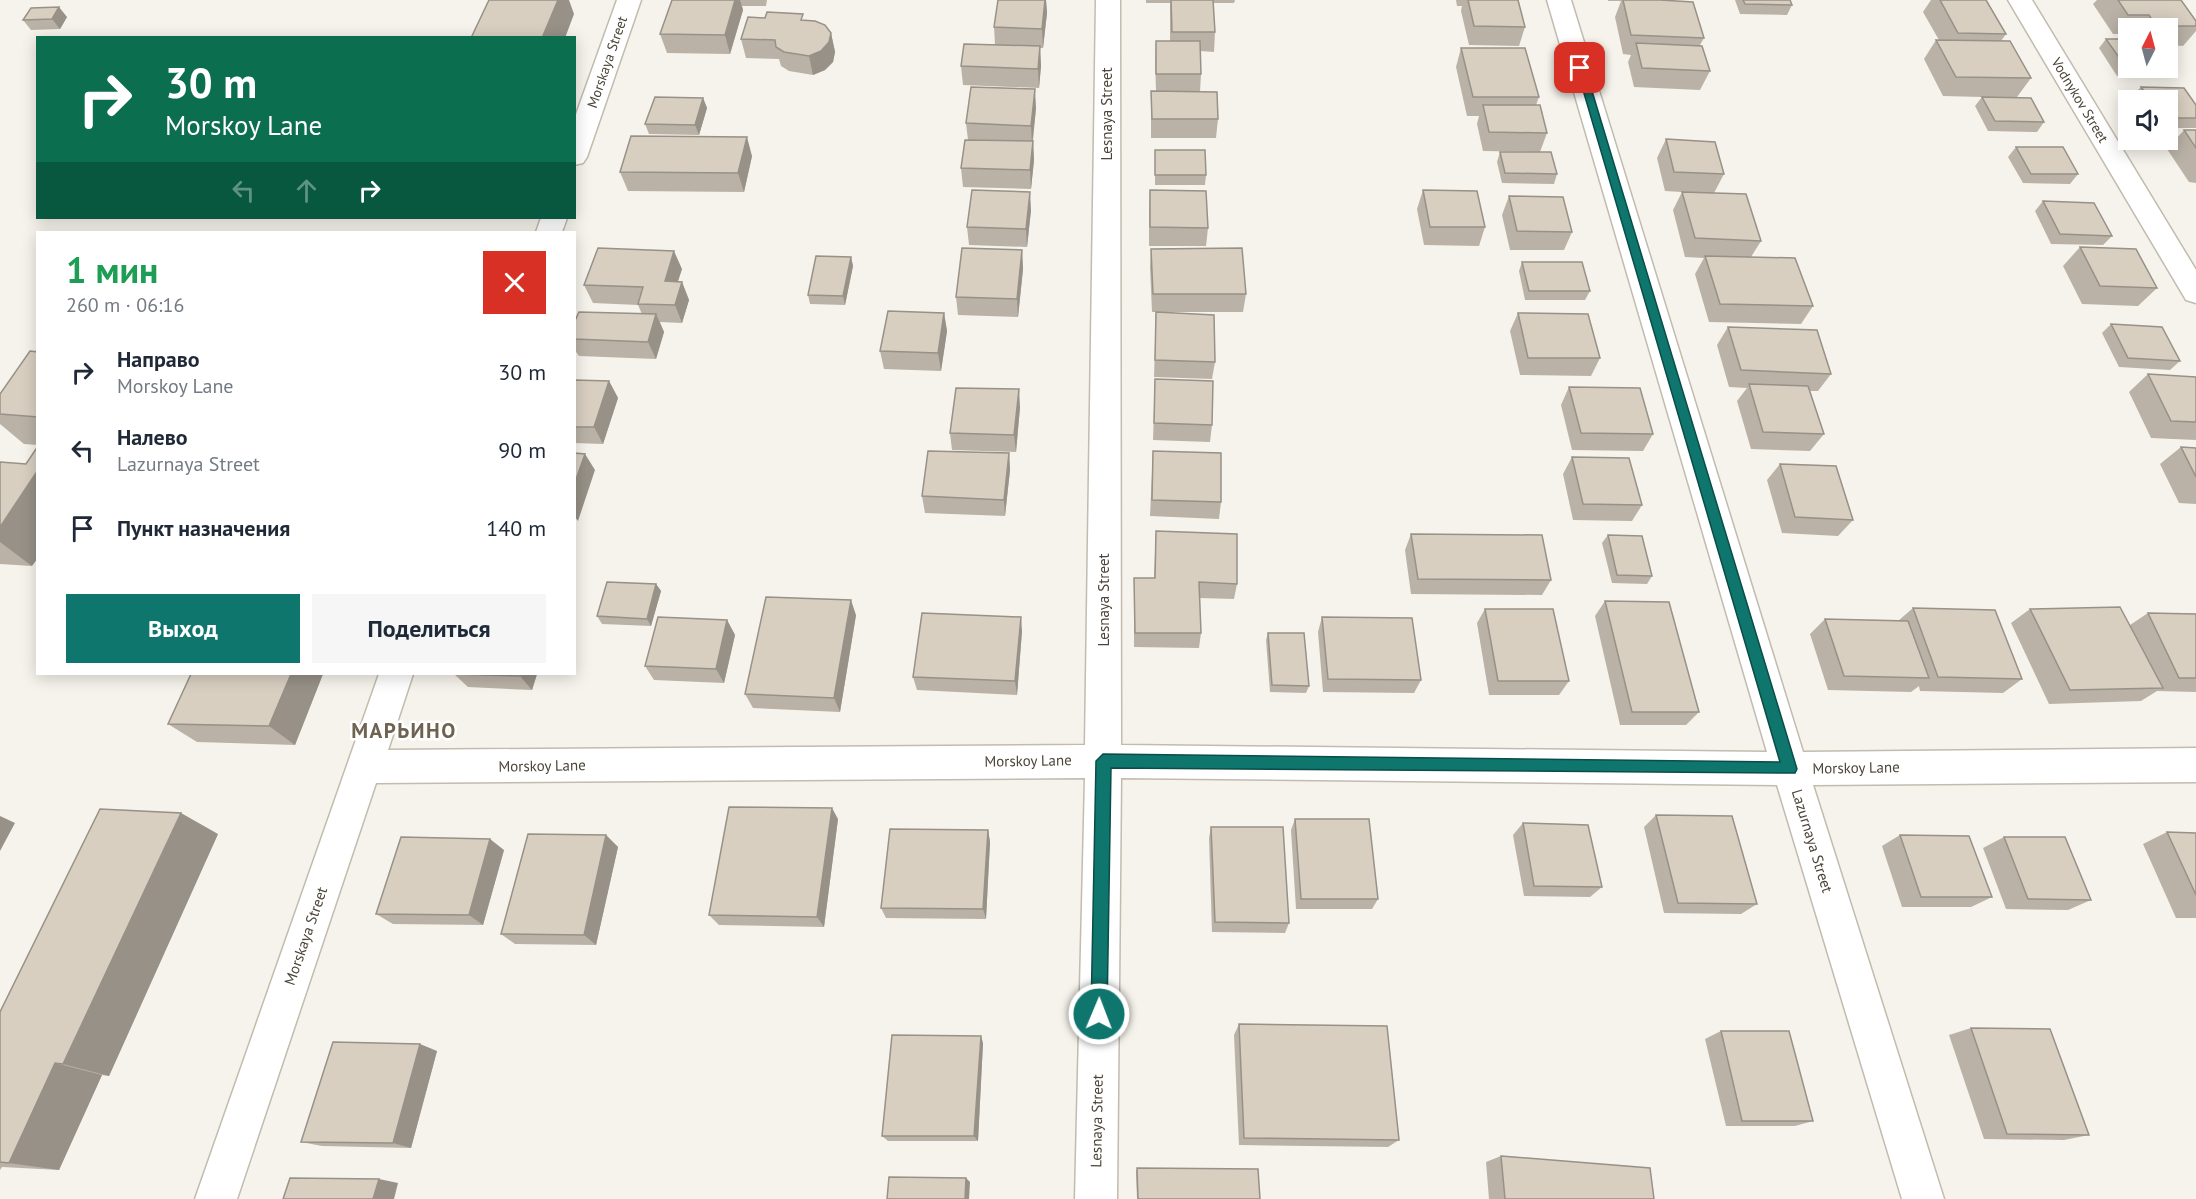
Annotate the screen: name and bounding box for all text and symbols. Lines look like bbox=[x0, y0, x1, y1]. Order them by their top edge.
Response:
street label: Morskaya Street bbox=[583, 14, 631, 110]
north arrow bbox=[2118, 18, 2178, 78]
map controls bbox=[2118, 18, 2178, 150]
pin bbox=[1554, 42, 1605, 93]
icon: arrive bbox=[1563, 51, 1596, 84]
street label: Vodnykov Street bbox=[2047, 53, 2113, 146]
text: 30 m bbox=[165, 55, 257, 110]
icon: right bbox=[66, 60, 144, 138]
street label: Lesnaya Street bbox=[1097, 67, 1116, 161]
button: sound bbox=[2118, 90, 2178, 150]
text: Morskoy Lane bbox=[165, 108, 322, 142]
icon: left bbox=[227, 174, 260, 207]
icon: ahead bbox=[290, 174, 323, 207]
icon: right bbox=[353, 174, 386, 207]
text: 1 мин bbox=[66, 246, 158, 293]
button: close bbox=[483, 251, 546, 314]
text: 260 m · 06:16 bbox=[66, 292, 184, 318]
text: Направо bbox=[117, 345, 200, 373]
icon: right bbox=[66, 356, 99, 389]
text: 30 m bbox=[498, 358, 546, 386]
text: Morskoy Lane bbox=[117, 373, 233, 399]
text: Налево bbox=[117, 423, 188, 451]
icon: left bbox=[66, 434, 99, 467]
text: 90 m bbox=[498, 436, 546, 464]
text: Lazurnaya Street bbox=[117, 451, 260, 477]
icon: arrive bbox=[66, 512, 99, 545]
text: Пункт назначения bbox=[117, 514, 290, 542]
text: 140 m bbox=[486, 514, 546, 542]
street label: Lesnaya Street bbox=[1094, 553, 1113, 647]
button: Выход bbox=[66, 594, 300, 663]
button: Поделиться bbox=[312, 594, 546, 663]
district label: МАРЬИНО bbox=[351, 717, 457, 744]
street label: Morskoy Lane bbox=[984, 750, 1072, 771]
street label: Morskoy Lane bbox=[498, 755, 586, 776]
street label: Morskoy Lane bbox=[1812, 757, 1900, 778]
street label: Lazurnaya Street bbox=[1788, 787, 1837, 895]
street label: Morskaya Street bbox=[280, 884, 331, 987]
position arrow bbox=[1067, 982, 1131, 1046]
street label: Lesnaya Street bbox=[1086, 1074, 1107, 1168]

